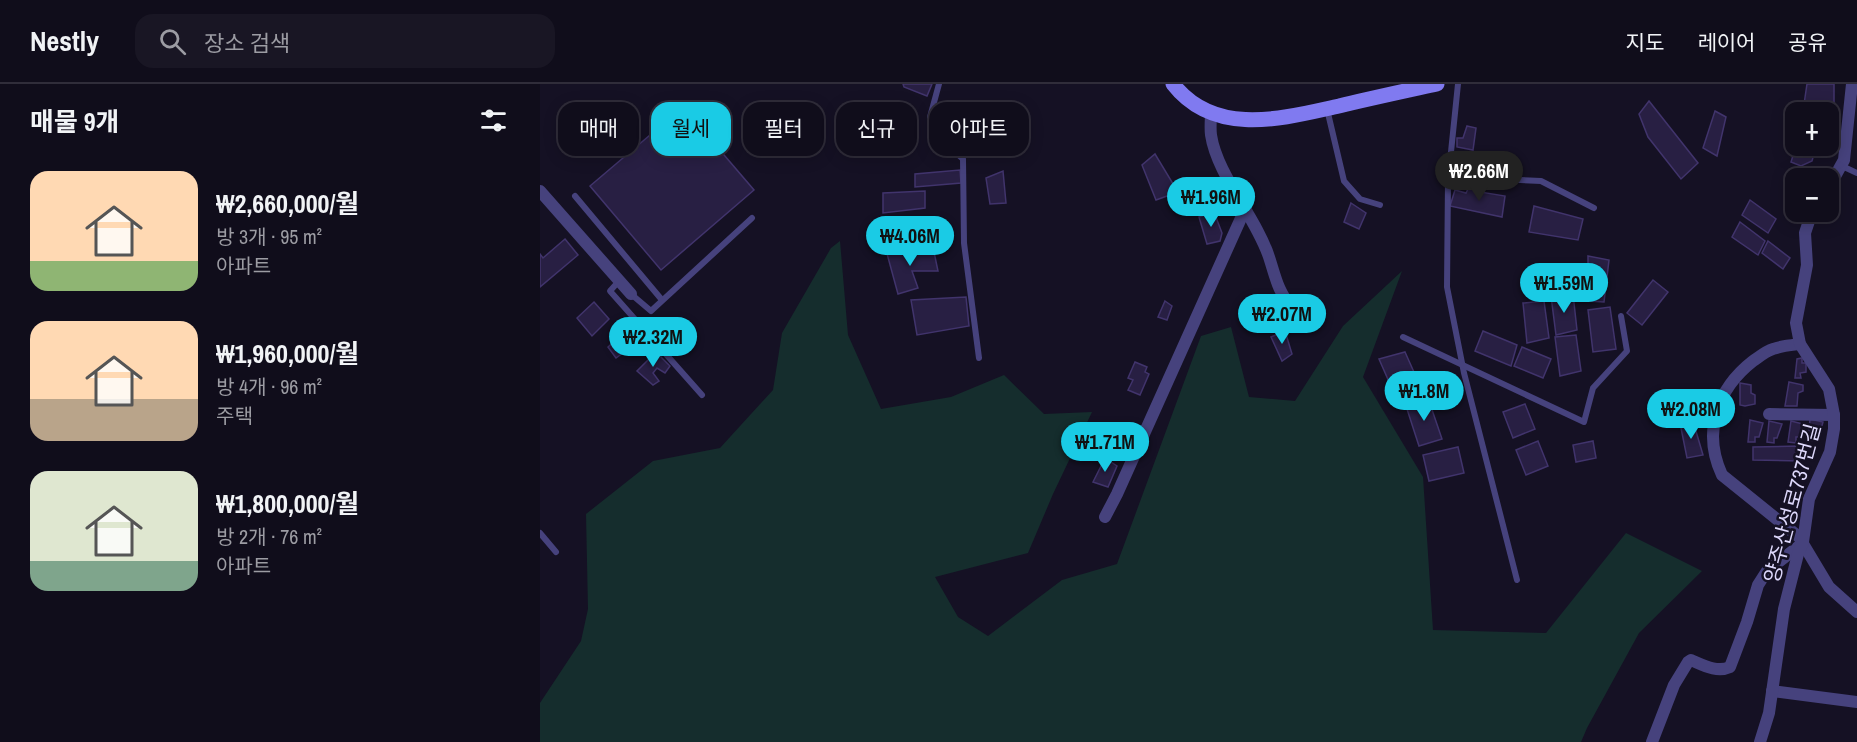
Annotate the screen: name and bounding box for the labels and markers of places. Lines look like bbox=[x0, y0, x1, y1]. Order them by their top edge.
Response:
pin: ₩2.66M bbox=[1430, 151, 1528, 202]
pin: ₩1.96M bbox=[1162, 177, 1260, 228]
pin: ₩4.06M bbox=[861, 216, 959, 267]
pin: ₩1.59M bbox=[1515, 263, 1613, 314]
pin: ₩2.07M bbox=[1233, 294, 1331, 345]
pin: ₩2.32M bbox=[604, 317, 702, 368]
pin: ₩1.8M bbox=[1382, 371, 1466, 422]
pin: ₩2.08M bbox=[1642, 389, 1740, 440]
pin: ₩1.71M bbox=[1056, 422, 1154, 473]

